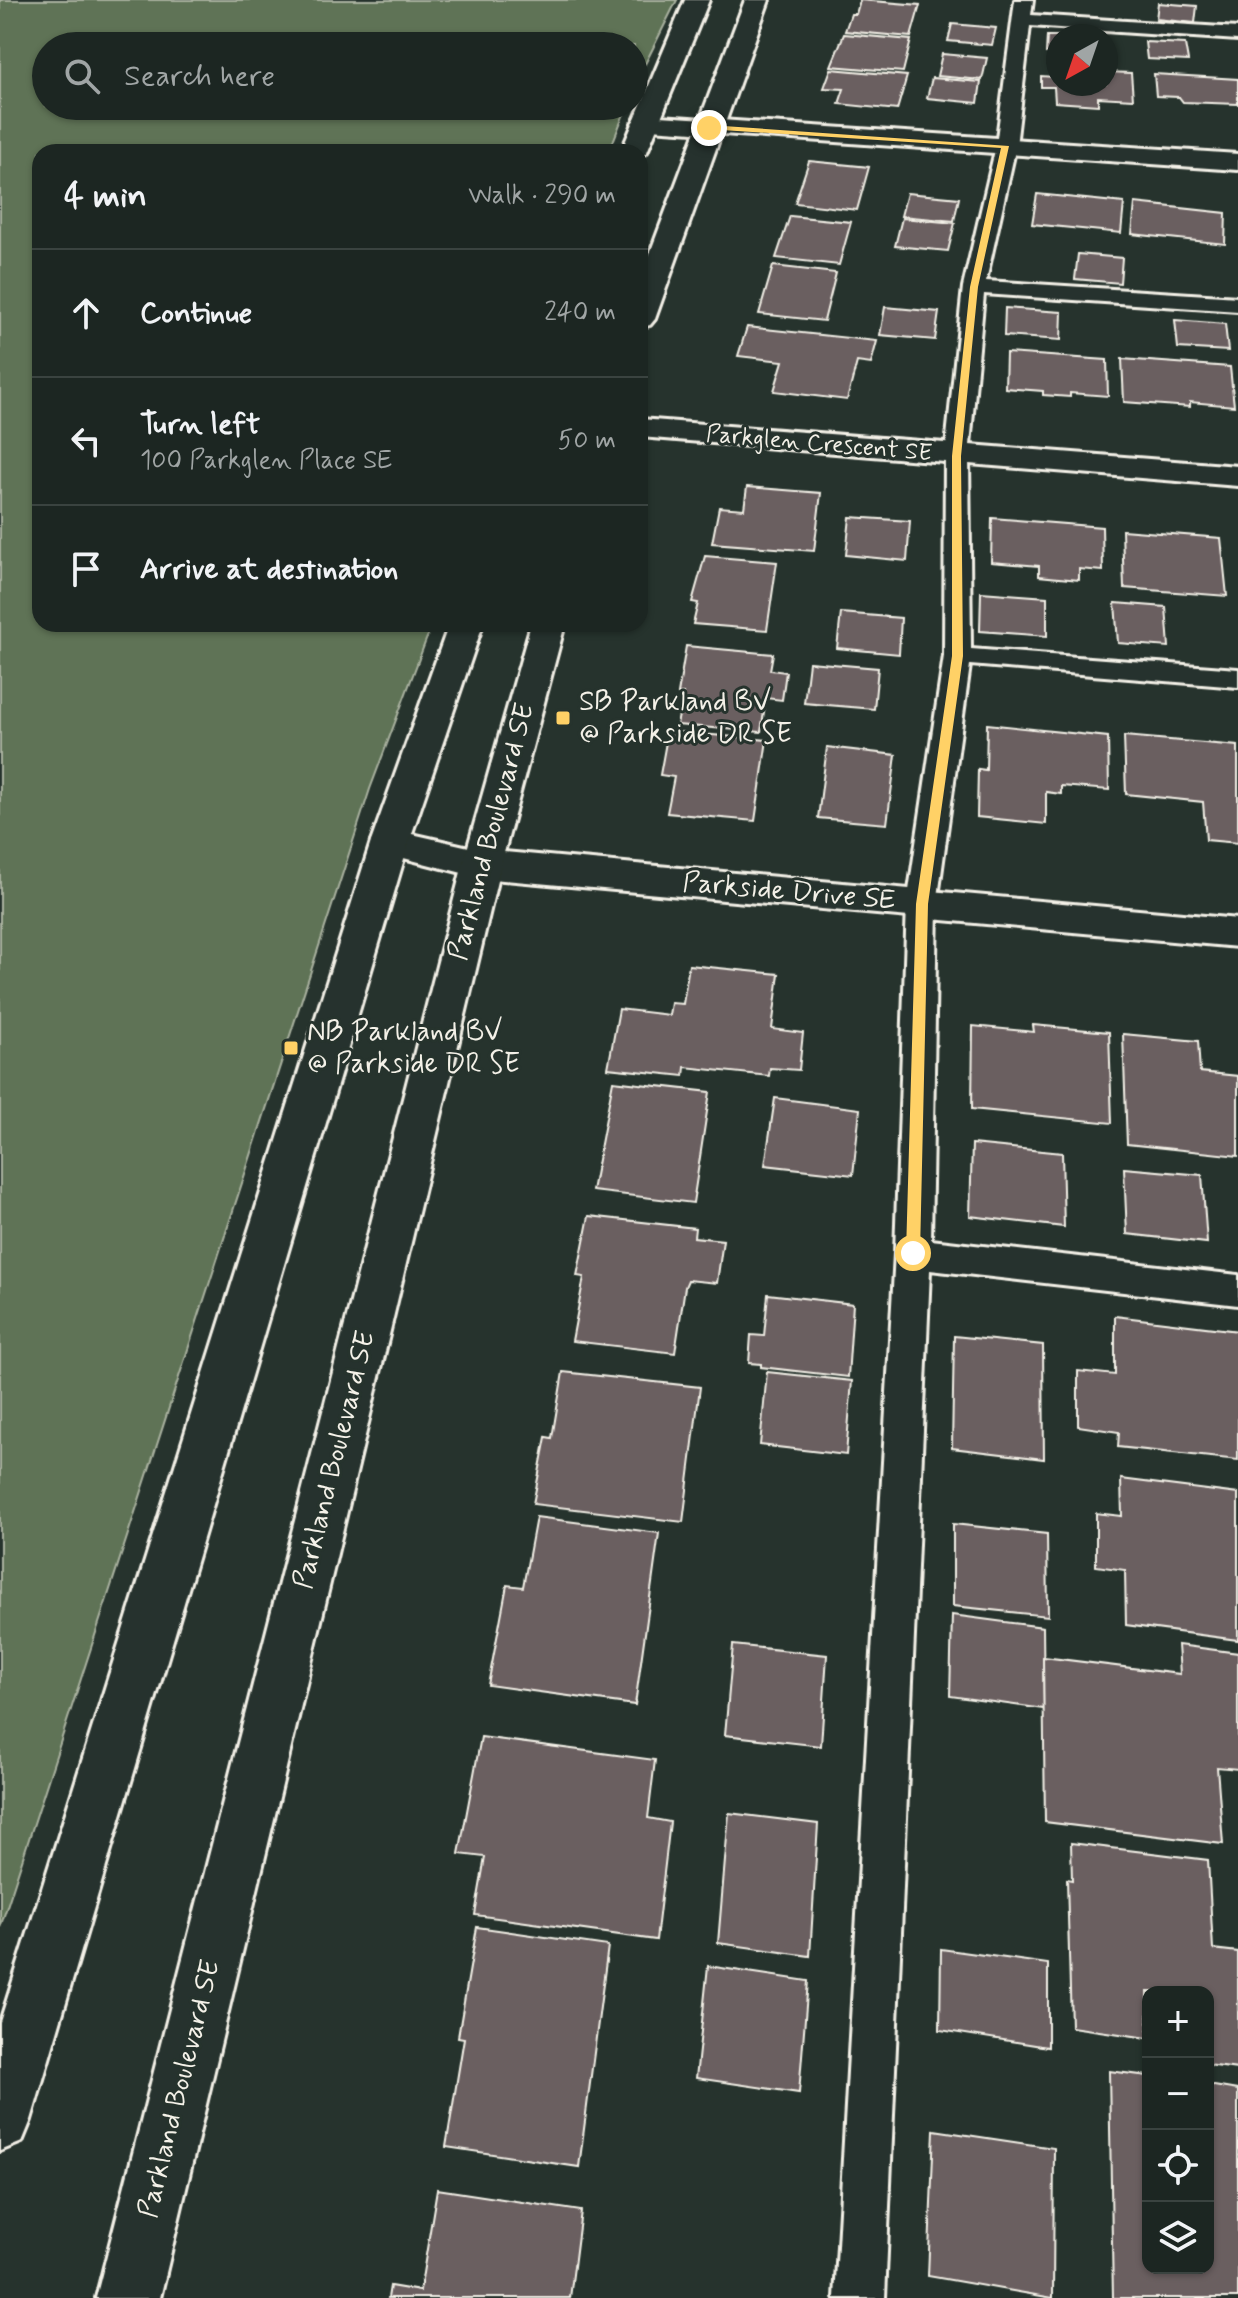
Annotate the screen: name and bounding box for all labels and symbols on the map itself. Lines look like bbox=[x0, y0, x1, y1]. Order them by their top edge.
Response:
north arrow bbox=[1046, 24, 1118, 96]
route end bbox=[691, 110, 727, 146]
street label: Parkglen Crescent SE bbox=[705, 419, 933, 469]
place label: SB Parkland BV @ Parkside DR SE bbox=[579, 684, 792, 753]
street label: Parkland Boulevard SE bbox=[440, 699, 544, 965]
marker: SB Parkland BV @ Parkside DR SE bbox=[554, 709, 572, 727]
street label: Parkside Drive SE bbox=[681, 864, 897, 920]
place label: NB Parkland BV @ Parkside DR SE bbox=[307, 1014, 520, 1083]
marker: NB Parkland BV @ Parkside DR SE bbox=[282, 1039, 300, 1057]
route start bbox=[895, 1235, 931, 1271]
street label: Parkland Boulevard SE bbox=[285, 1327, 385, 1593]
street label: Parkland Boulevard SE bbox=[130, 1956, 230, 2222]

